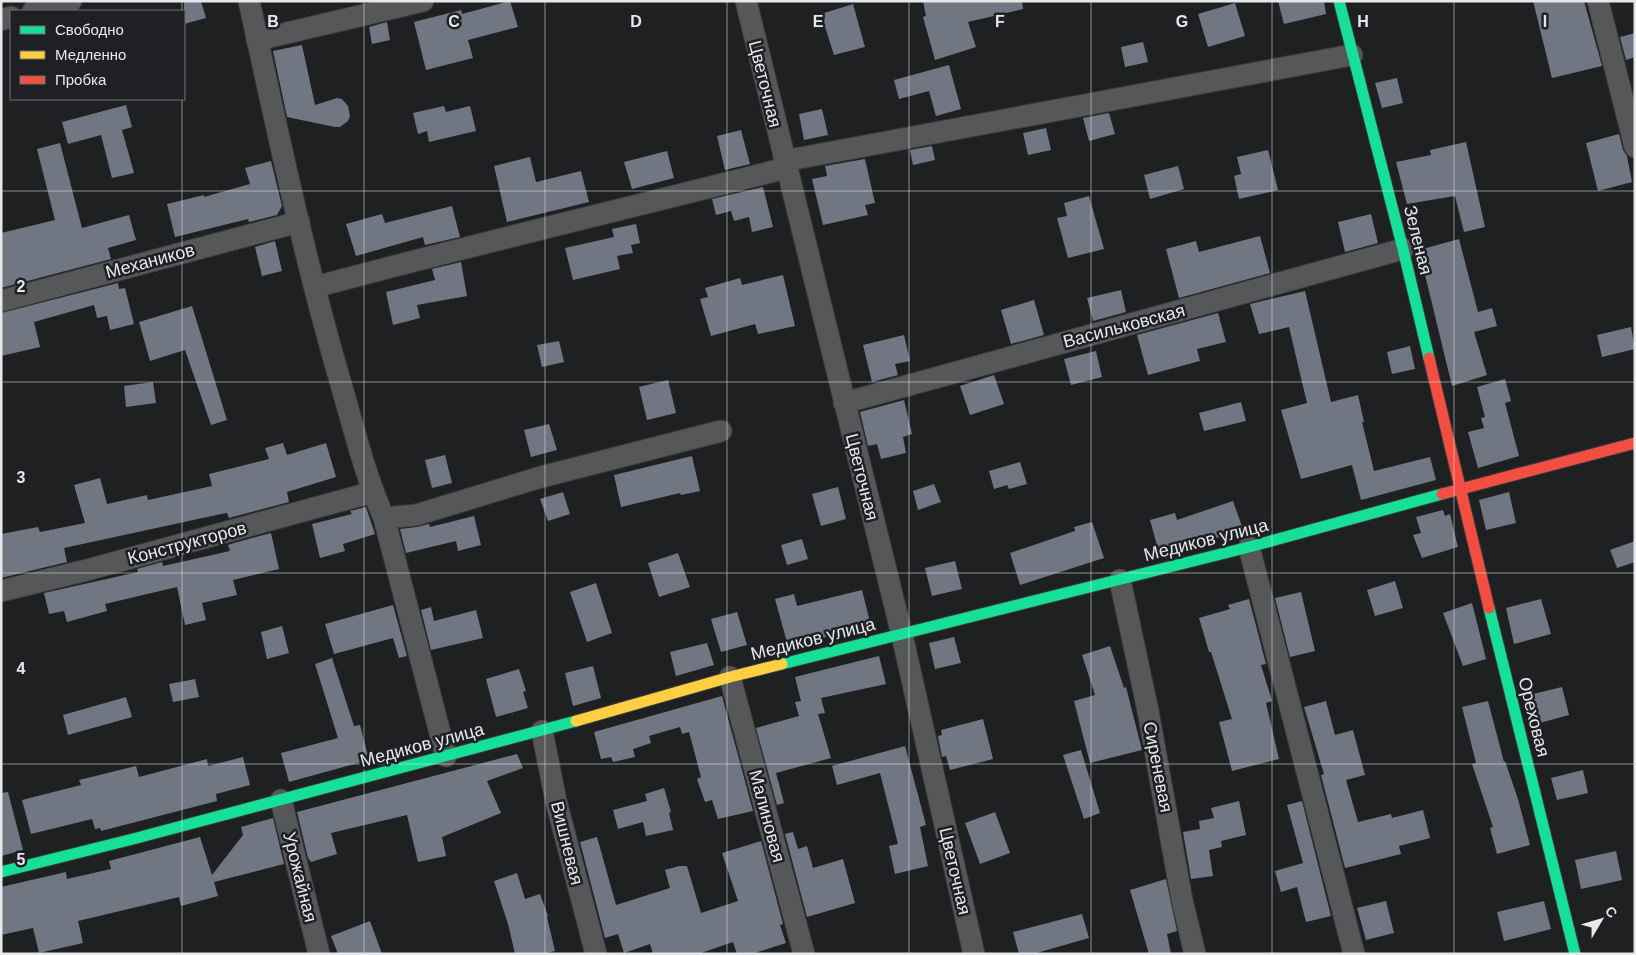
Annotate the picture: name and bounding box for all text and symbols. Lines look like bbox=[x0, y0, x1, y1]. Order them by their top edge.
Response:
legend bbox=[10, 10, 185, 100]
text: B bbox=[267, 13, 279, 30]
text: C bbox=[448, 13, 460, 30]
text: D bbox=[630, 13, 642, 30]
text: E bbox=[813, 13, 824, 30]
text: F bbox=[995, 13, 1005, 30]
text: G bbox=[1176, 13, 1188, 30]
text: H bbox=[1357, 13, 1369, 30]
text: I bbox=[1543, 13, 1547, 30]
text: Свободно bbox=[55, 21, 124, 38]
street label: Цветочная bbox=[745, 38, 785, 130]
text: Медленно bbox=[55, 46, 126, 63]
text: Пробка bbox=[55, 71, 107, 88]
street label: Зеленая bbox=[1400, 203, 1436, 277]
street label: Механиков bbox=[103, 240, 197, 282]
text: 2 bbox=[17, 278, 26, 295]
street label: Васильковская bbox=[1061, 300, 1187, 352]
street label: Цветочная bbox=[842, 431, 882, 523]
text: 3 bbox=[17, 469, 26, 486]
street label: Медиков улица bbox=[1142, 515, 1271, 565]
street label: Конструкторов bbox=[125, 518, 249, 568]
street label: Медиков улица bbox=[749, 614, 878, 664]
text: 4 bbox=[17, 660, 26, 677]
street label: Ореховая bbox=[1514, 675, 1554, 759]
street label: Медиков улица bbox=[358, 719, 487, 771]
street label: Сиреневая bbox=[1139, 720, 1177, 814]
street label: Малиновая bbox=[745, 768, 789, 864]
street label: Вишневая bbox=[547, 799, 587, 887]
street label: Цветочная bbox=[935, 825, 975, 917]
street label: Урожайная bbox=[279, 830, 321, 924]
text: 5 bbox=[17, 851, 26, 868]
north arrow bbox=[1576, 895, 1626, 945]
text: С bbox=[1602, 903, 1621, 921]

